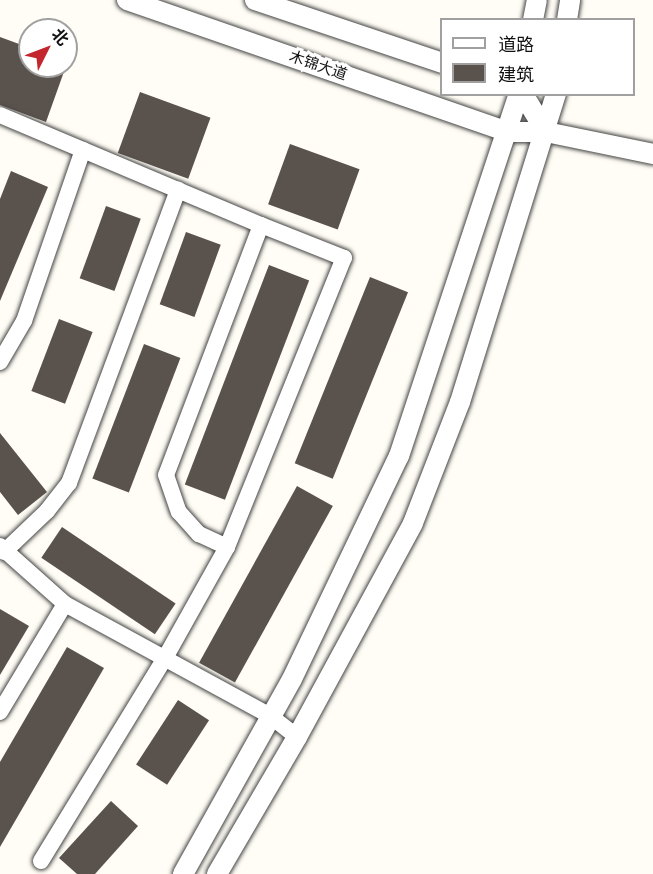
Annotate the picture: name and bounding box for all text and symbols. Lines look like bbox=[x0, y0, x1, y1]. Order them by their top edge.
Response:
north arrow bbox=[18, 18, 78, 78]
legend bbox=[440, 18, 635, 96]
text: 北 bbox=[48, 25, 73, 49]
text: 道路 bbox=[498, 34, 534, 56]
street label: 木锦大道 bbox=[287, 48, 349, 84]
text: 建筑 bbox=[498, 64, 534, 86]

